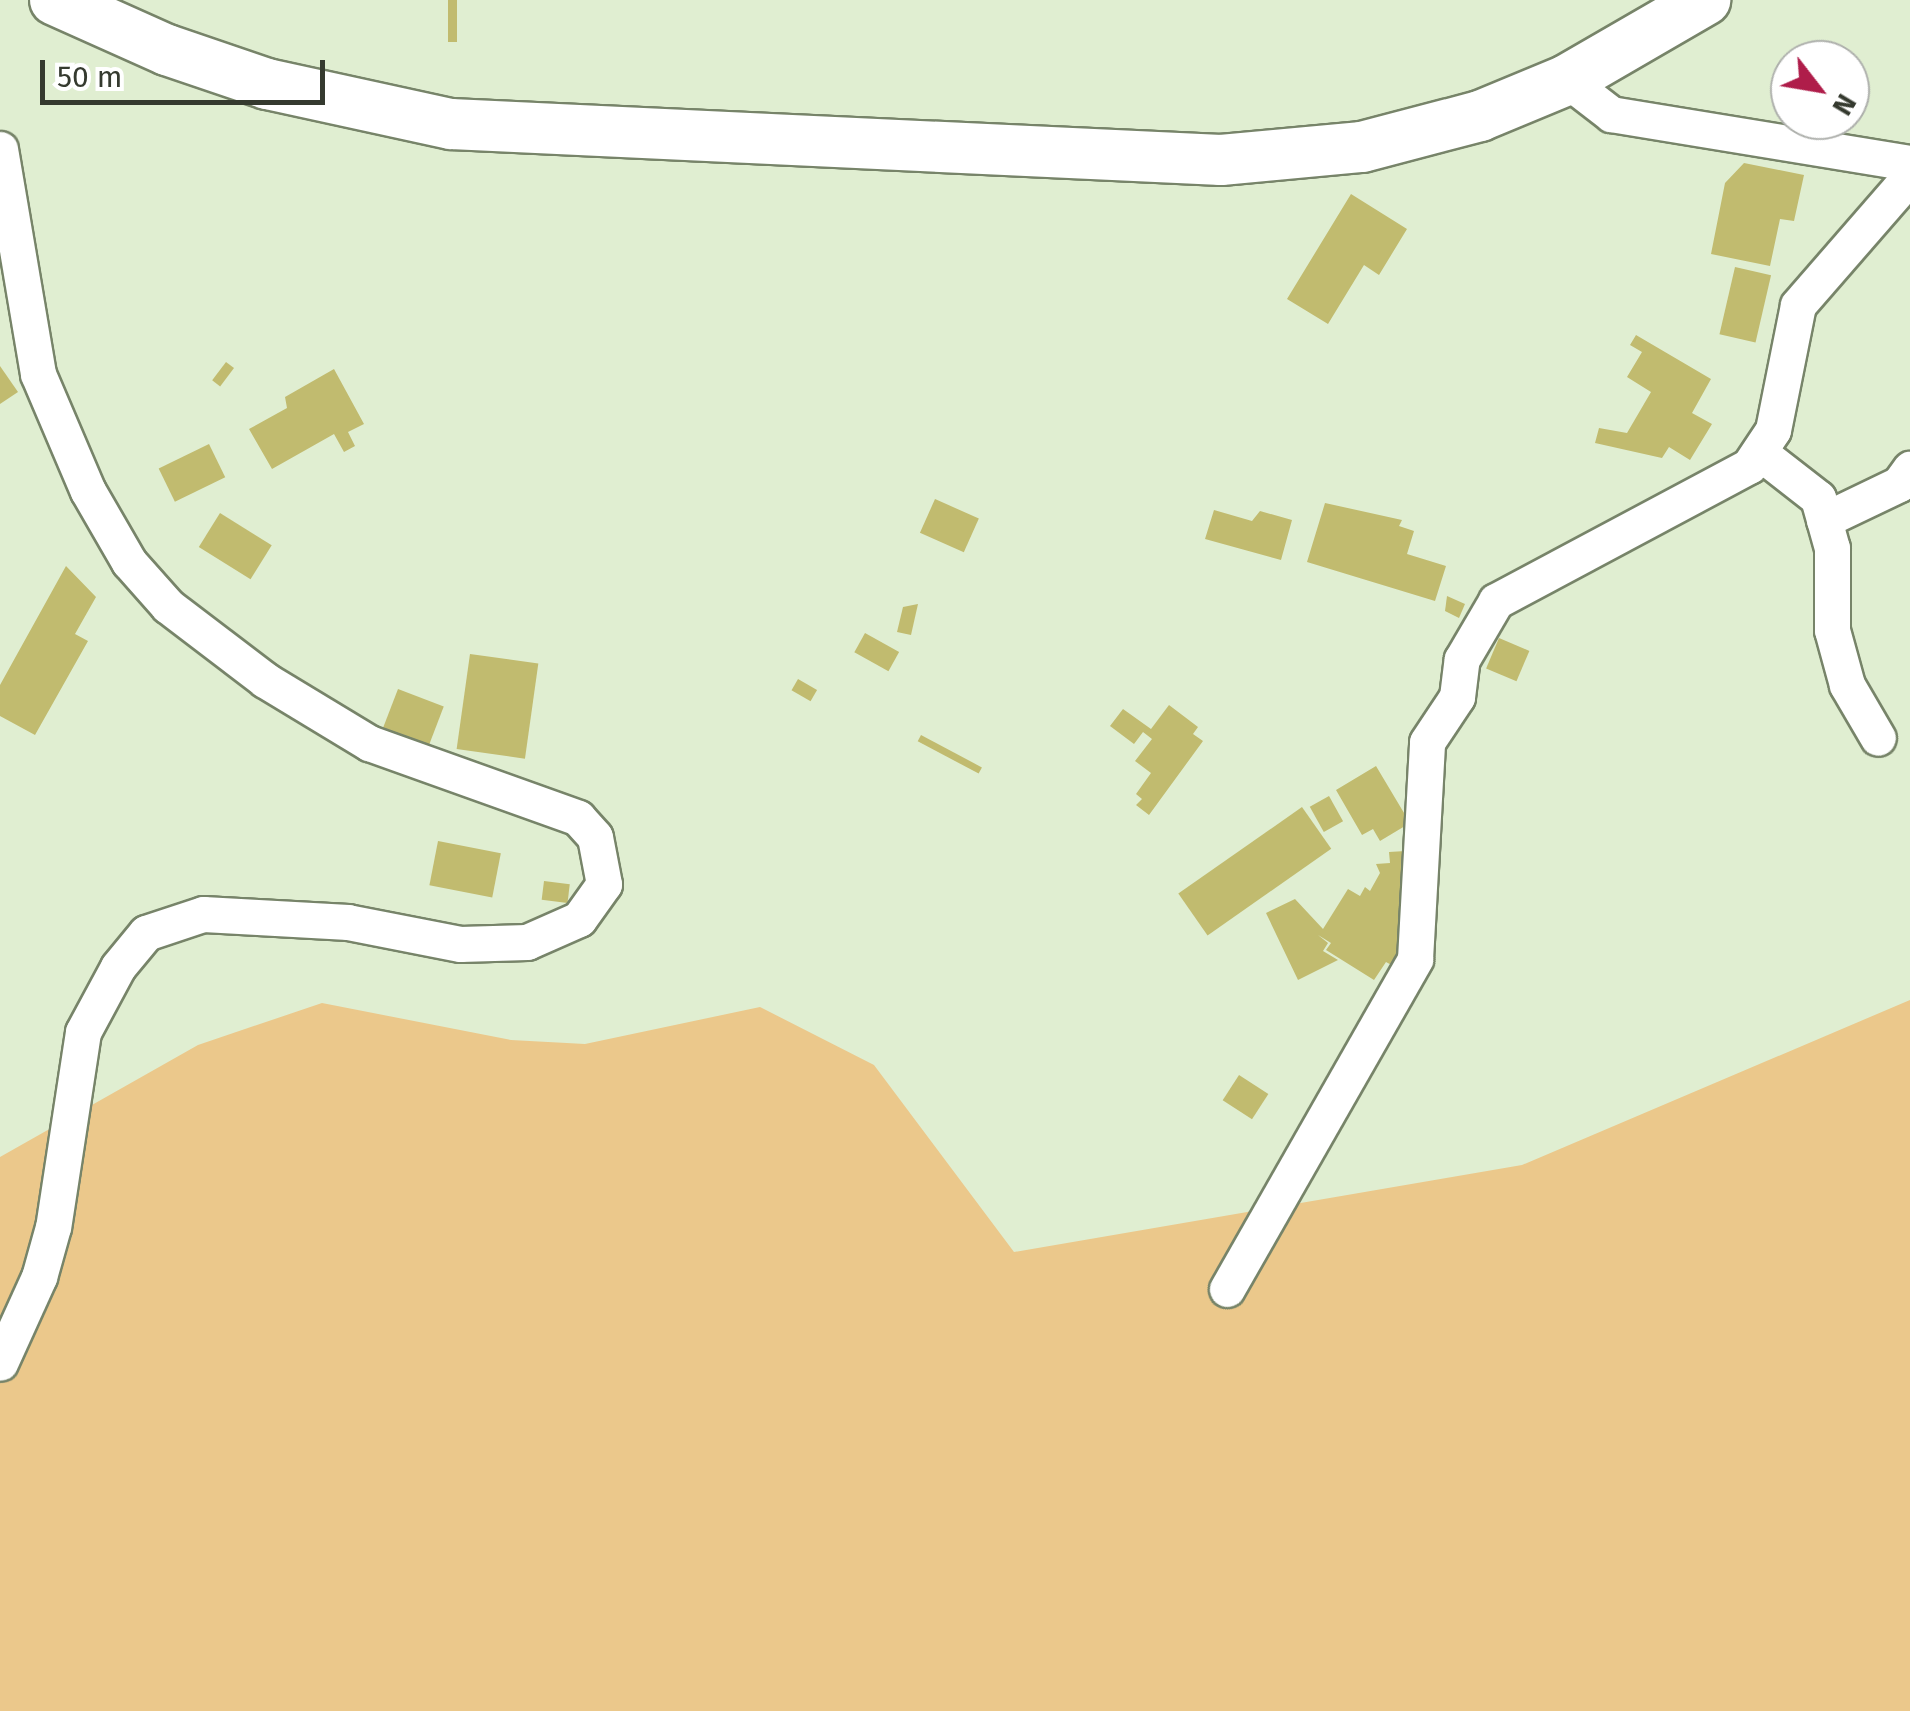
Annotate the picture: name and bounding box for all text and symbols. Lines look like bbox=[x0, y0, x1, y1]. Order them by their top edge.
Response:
scale bar bbox=[45, 40, 330, 102]
north arrow bbox=[1770, 40, 1870, 140]
text: 50 m bbox=[57, 59, 122, 95]
text: N bbox=[1826, 88, 1863, 121]

